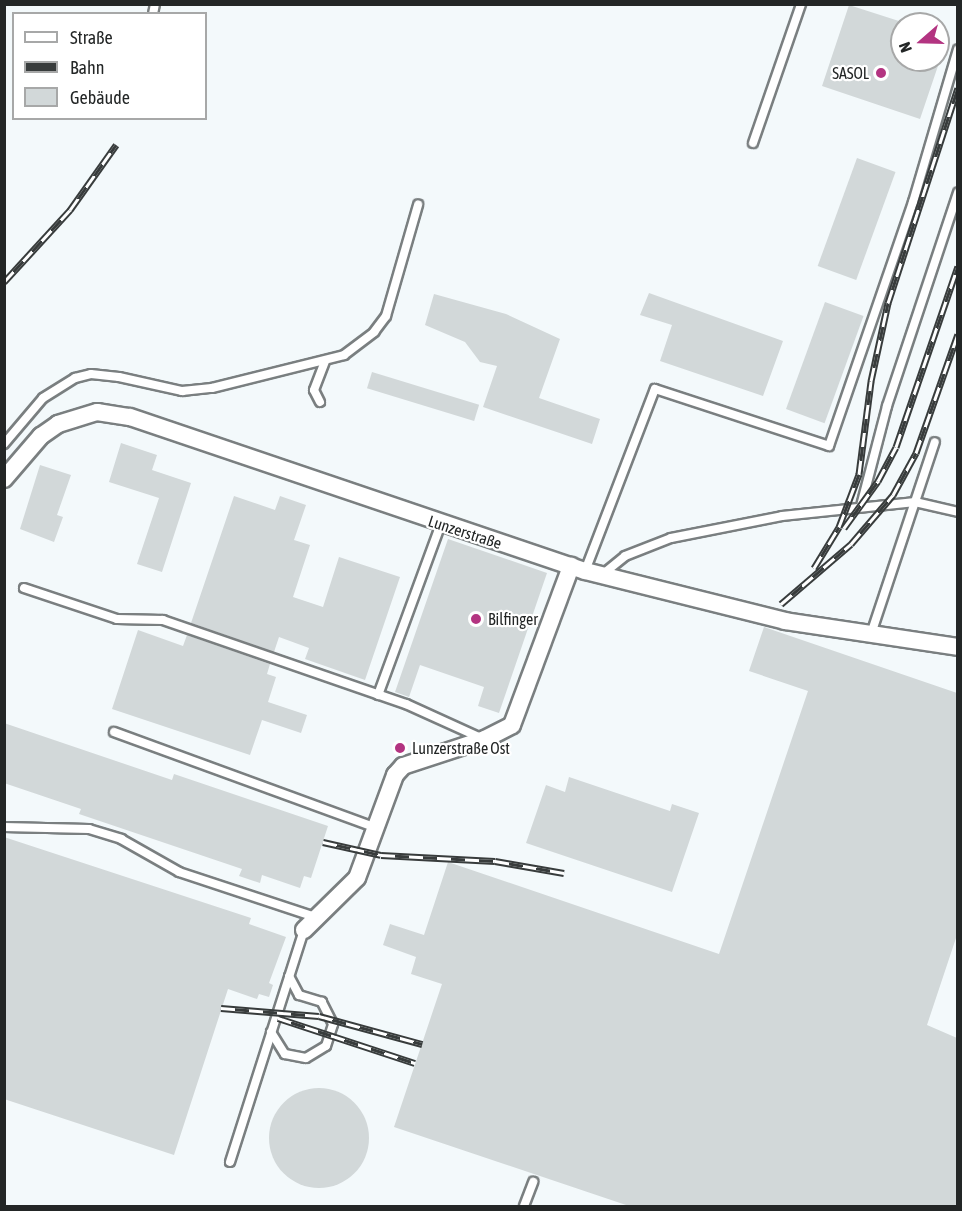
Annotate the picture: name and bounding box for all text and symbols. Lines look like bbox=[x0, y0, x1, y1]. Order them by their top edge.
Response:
legend bbox=[12, 12, 207, 120]
north arrow bbox=[890, 12, 950, 72]
text: Straße bbox=[70, 27, 113, 48]
text: N bbox=[895, 40, 915, 55]
text: Bahn bbox=[70, 57, 104, 78]
place label: SASOL bbox=[832, 63, 869, 83]
marker: SASOL bbox=[874, 66, 888, 80]
text: Gebäude bbox=[70, 87, 130, 108]
street label: Lunzerstraße bbox=[426, 511, 504, 553]
place label: Bilfinger bbox=[488, 609, 538, 629]
marker: Bilfinger bbox=[469, 612, 483, 626]
place label: Lunzerstraße Ost bbox=[412, 738, 510, 758]
marker: Lunzerstraße Ost bbox=[393, 741, 407, 755]

